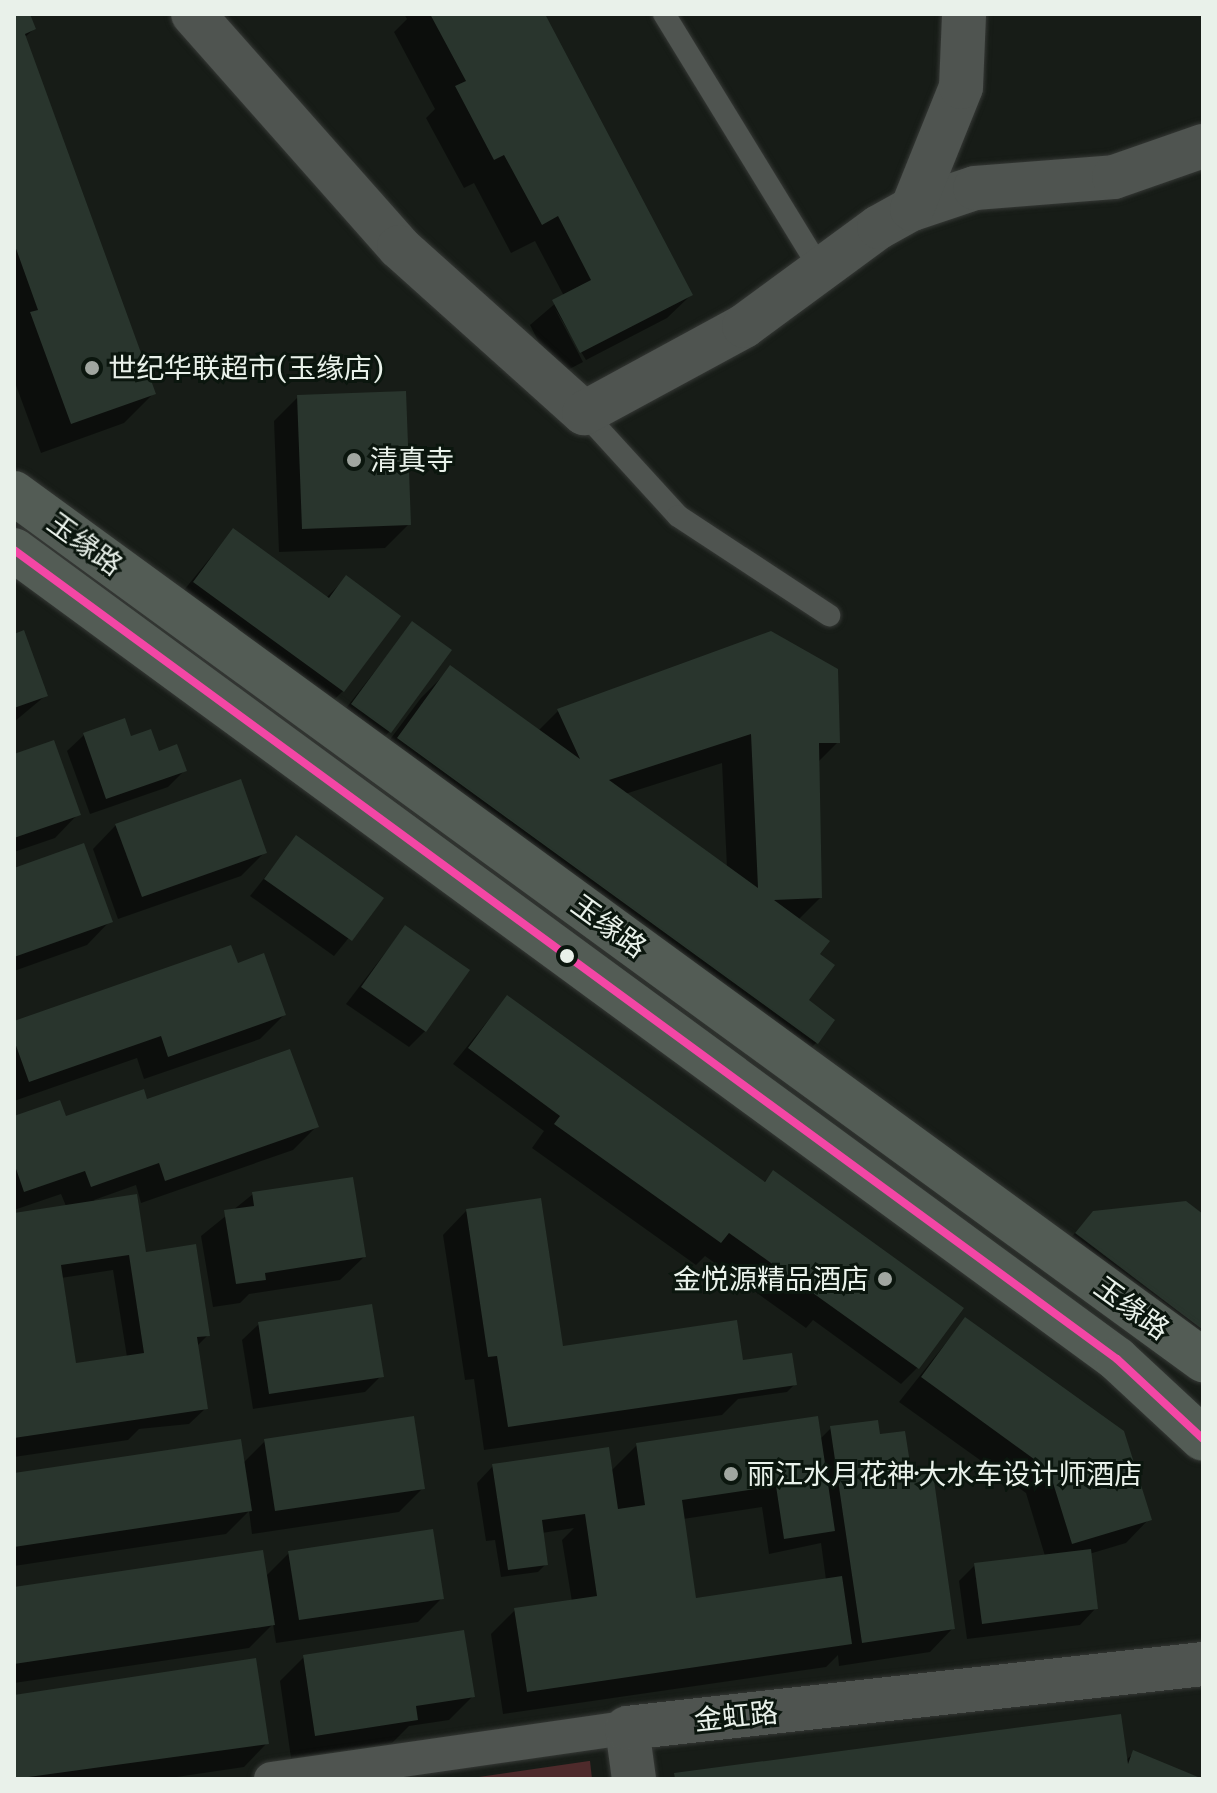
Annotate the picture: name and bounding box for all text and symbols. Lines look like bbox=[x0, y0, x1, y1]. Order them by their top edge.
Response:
place label: 世纪华联超市(玉缘店) bbox=[108, 351, 384, 385]
marker: 世纪华联超市(玉缘店) bbox=[83, 359, 101, 377]
place label: 清真寺 bbox=[370, 443, 454, 477]
marker: 清真寺 bbox=[345, 451, 363, 469]
street label: 玉缘路 bbox=[41, 506, 129, 582]
street label: 玉缘路 bbox=[565, 888, 653, 964]
unlabelled marker bbox=[559, 948, 575, 964]
place label: 金悦源精品酒店 bbox=[673, 1262, 869, 1296]
marker: 金悦源精品酒店 bbox=[876, 1270, 894, 1288]
street label: 玉缘路 bbox=[1088, 1270, 1176, 1346]
place label: 丽江水月花神·大水车设计师酒店 bbox=[747, 1457, 1142, 1491]
marker: 丽江水月花神·大水车设计师酒店 bbox=[722, 1465, 740, 1483]
street label: 金虹路 bbox=[692, 1695, 780, 1737]

